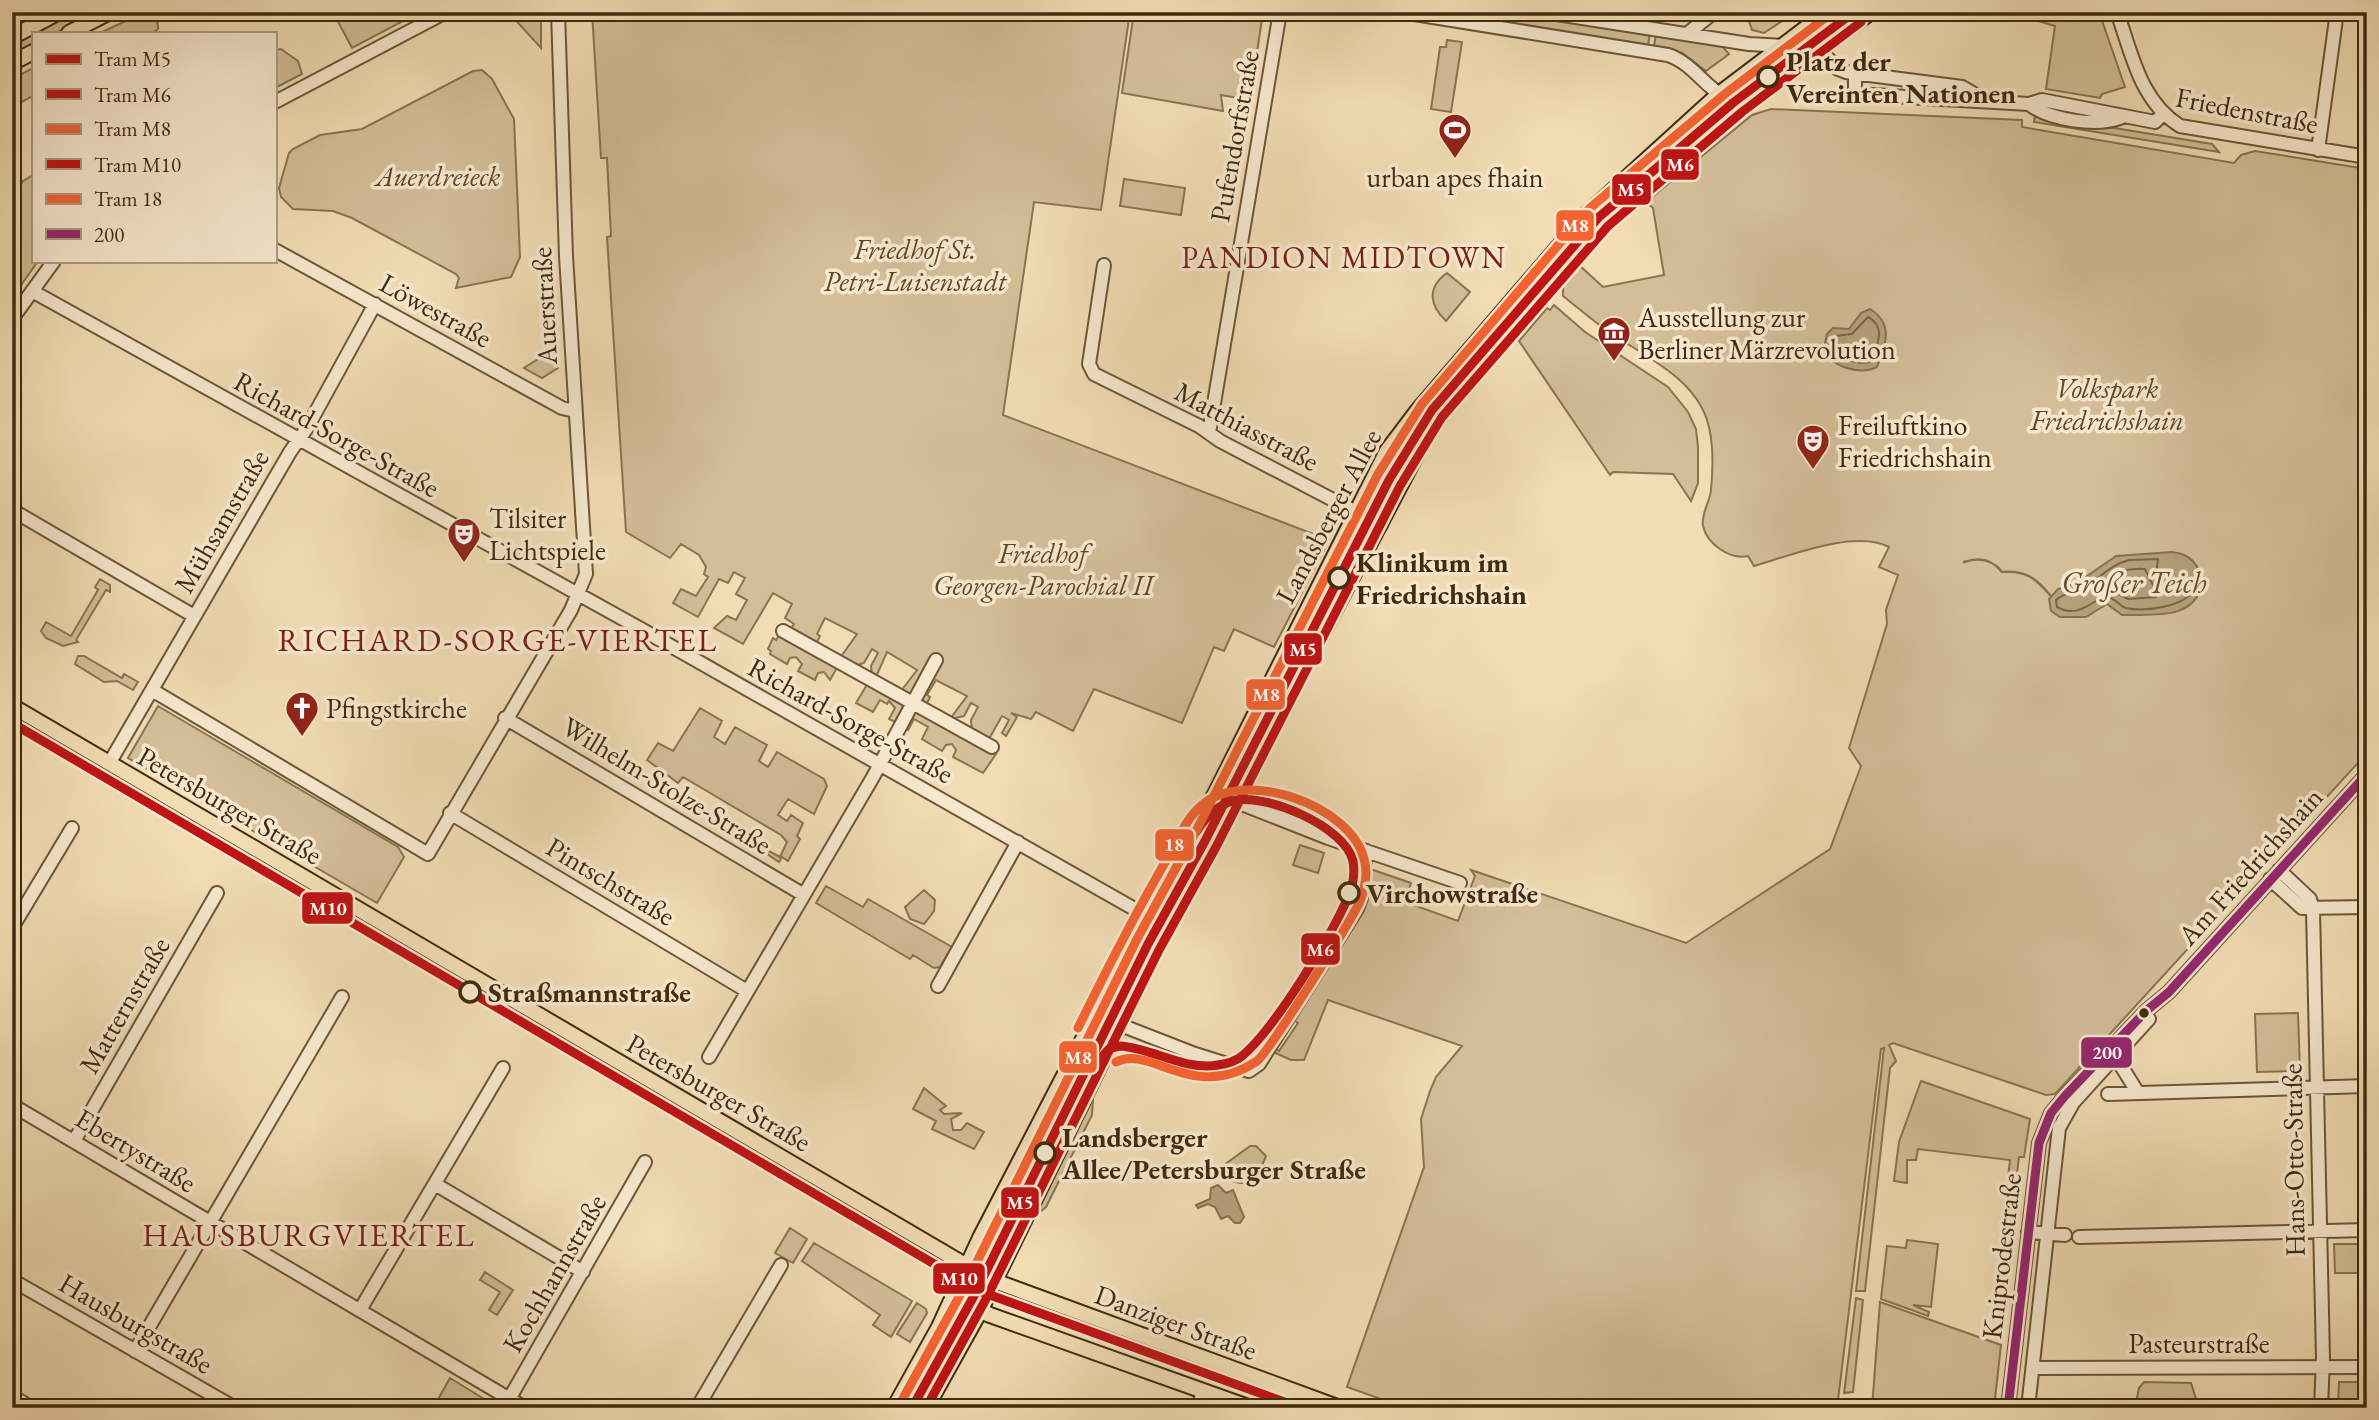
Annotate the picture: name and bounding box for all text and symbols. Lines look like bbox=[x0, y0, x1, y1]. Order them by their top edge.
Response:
legend bbox=[32, 32, 276, 262]
place label: Platz der Vereinten Nationen bbox=[1786, 43, 2016, 111]
text: Tram M5 bbox=[94, 45, 171, 72]
street label: Pufendorfstraße bbox=[1201, 47, 1267, 225]
marker: Platz der Vereinten Nationen bbox=[1757, 66, 1779, 88]
street label: Friedenstraße bbox=[2173, 79, 2321, 141]
text: Tram M6 bbox=[94, 81, 171, 108]
sports icon: urban apes fhain bbox=[1436, 111, 1474, 160]
text: Tram M8 bbox=[94, 115, 171, 142]
line badge: M6 bbox=[1660, 148, 1700, 181]
text: Tram M10 bbox=[94, 151, 181, 178]
text: M6 bbox=[1666, 152, 1694, 177]
park label: Auerdreieck bbox=[373, 158, 501, 194]
place label: urban apes fhain bbox=[1367, 159, 1544, 195]
line badge: M5 bbox=[1611, 173, 1652, 206]
text: M5 bbox=[1617, 177, 1645, 202]
text: Tram 18 bbox=[94, 185, 162, 212]
line badge: M8 bbox=[1555, 209, 1595, 242]
text: M8 bbox=[1561, 213, 1589, 238]
text: 200 bbox=[94, 221, 124, 248]
park label: Friedhof St. Petri-Luisenstadt bbox=[823, 231, 1008, 299]
district label: PANDION MIDTOWN bbox=[1181, 238, 1507, 277]
street label: Auerstraße bbox=[523, 246, 565, 367]
street label: Löwestraße bbox=[374, 265, 498, 355]
place label: Ausstellung zur Berliner Märzrevolution bbox=[1637, 299, 1896, 367]
museum icon: Ausstellung zur Berliner Märzrevolution bbox=[1595, 314, 1633, 363]
street label: Richard-Sorge-Straße bbox=[228, 363, 446, 505]
park label: Volkspark Friedrichshain bbox=[2029, 370, 2184, 438]
street label: Matthiasstraße bbox=[1169, 373, 1325, 479]
place label: Freiluftkino Friedrichshain bbox=[1838, 407, 1992, 475]
street label: Landsberger Allee bbox=[1267, 422, 1389, 610]
theatre icon: Freiluftkino Friedrichshain bbox=[1794, 422, 1832, 471]
street label: Mühsamstraße bbox=[165, 443, 277, 599]
place label: Tilsiter Lichtspiele bbox=[489, 500, 606, 568]
theatre icon: Tilsiter Lichtspiele bbox=[445, 515, 483, 564]
park label: Friedhof Georgen-Parochial II bbox=[933, 535, 1156, 603]
place label: Klinikum im Friedrichshain bbox=[1356, 544, 1527, 612]
water label: Großer Teich bbox=[2061, 563, 2207, 602]
marker: Klinikum im Friedrichshain bbox=[1328, 567, 1350, 589]
district label: RICHARD-SORGE-VIERTEL bbox=[278, 619, 718, 661]
line badge: M5 bbox=[1283, 632, 1323, 666]
text: M5 bbox=[1289, 637, 1317, 662]
street label: Richard-Sorge-Straße bbox=[742, 649, 960, 791]
line badge: M8 bbox=[1245, 678, 1286, 711]
text: M8 bbox=[1252, 682, 1280, 707]
church icon: Pfingstkirche bbox=[283, 689, 321, 738]
place label: Pfingstkirche bbox=[326, 690, 467, 726]
street label: Wilhelm-Stolze-Straße bbox=[555, 708, 779, 862]
street label: Petersburger Straße bbox=[131, 738, 329, 872]
street label: Am Friedrichshain bbox=[2169, 779, 2331, 953]
street label: Pintschstraße bbox=[540, 828, 682, 934]
line badge: 18 bbox=[1154, 828, 1195, 862]
text: 18 bbox=[1164, 832, 1184, 857]
place label: Virchowstraße bbox=[1366, 875, 1538, 911]
marker: Virchowstraße bbox=[1338, 882, 1360, 904]
line badge: M10 bbox=[301, 891, 354, 925]
text: M10 bbox=[309, 896, 347, 921]
street label: Matternstraße bbox=[70, 930, 178, 1080]
line badge: M6 bbox=[1300, 932, 1341, 966]
text: M6 bbox=[1306, 937, 1334, 962]
place label: Straßmannstraße bbox=[488, 974, 691, 1010]
marker: Straßmannstraße bbox=[459, 981, 481, 1003]
unlabelled marker bbox=[2137, 1006, 2151, 1020]
street label: Petersburger Straße bbox=[620, 1025, 818, 1159]
line badge: 200 bbox=[2080, 1036, 2133, 1069]
line badge: M8 bbox=[1058, 1040, 1098, 1074]
text: 200 bbox=[2092, 1040, 2122, 1065]
text: M8 bbox=[1064, 1045, 1092, 1070]
street label: Hans-Otto-Straße bbox=[2273, 1063, 2313, 1257]
street label: Ebertystraße bbox=[69, 1100, 203, 1200]
place label: Landsberger Allee/Petersburger Straße bbox=[1061, 1119, 1366, 1187]
marker: Landsberger Allee/Petersburger Straße bbox=[1034, 1142, 1056, 1164]
street label: Kniprodestraße bbox=[1973, 1171, 2029, 1341]
line badge: M5 bbox=[1000, 1186, 1040, 1219]
street label: Kochhannstraße bbox=[494, 1187, 614, 1359]
text: M5 bbox=[1006, 1190, 1034, 1215]
district label: HAUSBURGVIERTEL bbox=[142, 1214, 476, 1256]
line badge: M10 bbox=[932, 1262, 986, 1295]
street label: Hausburgstraße bbox=[53, 1264, 219, 1382]
text: M10 bbox=[940, 1266, 978, 1291]
street label: Danziger Straße bbox=[1090, 1276, 1262, 1368]
street label: Pasteurstraße bbox=[2128, 1325, 2270, 1361]

